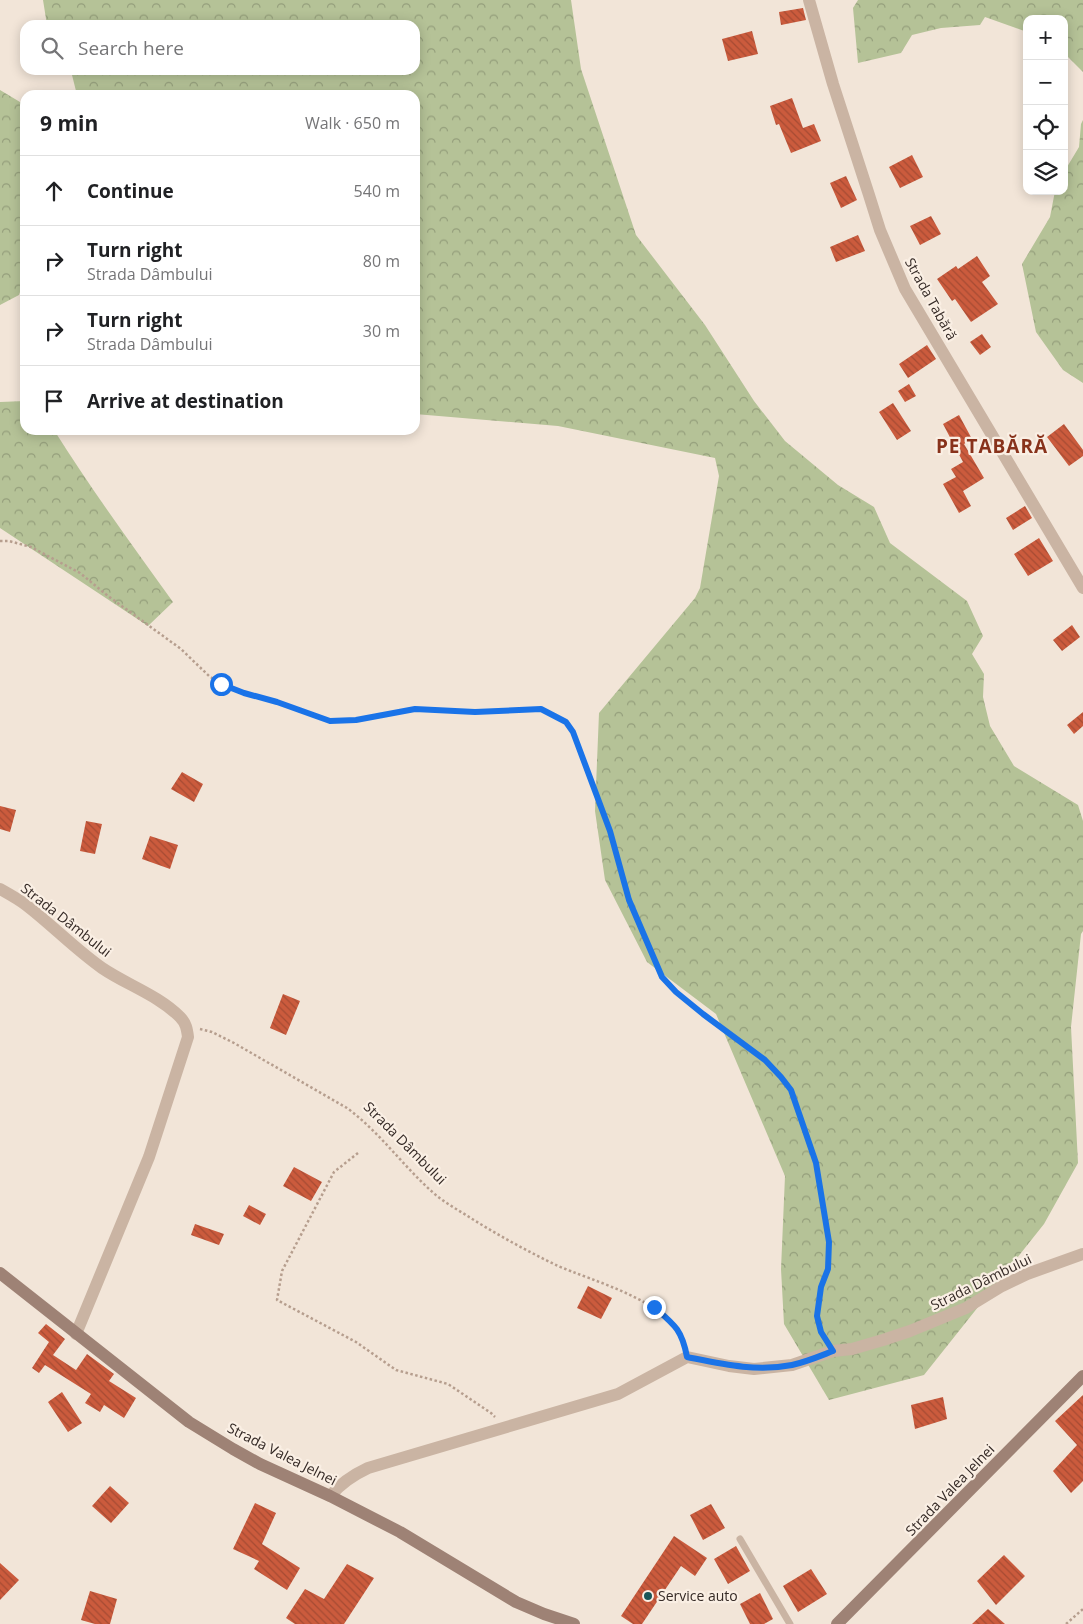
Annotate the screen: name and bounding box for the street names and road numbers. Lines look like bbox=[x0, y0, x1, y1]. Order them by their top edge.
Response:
street label: Strada Tabără bbox=[901, 254, 962, 343]
street label: Strada Dâmbului bbox=[17, 878, 115, 961]
street label: Strada Dâmbului bbox=[360, 1097, 451, 1188]
street label: Strada Dâmbului bbox=[927, 1249, 1034, 1314]
street label: Strada Valea Jelnei bbox=[224, 1418, 340, 1489]
street label: Strada Valea Jelnei bbox=[901, 1440, 998, 1539]

